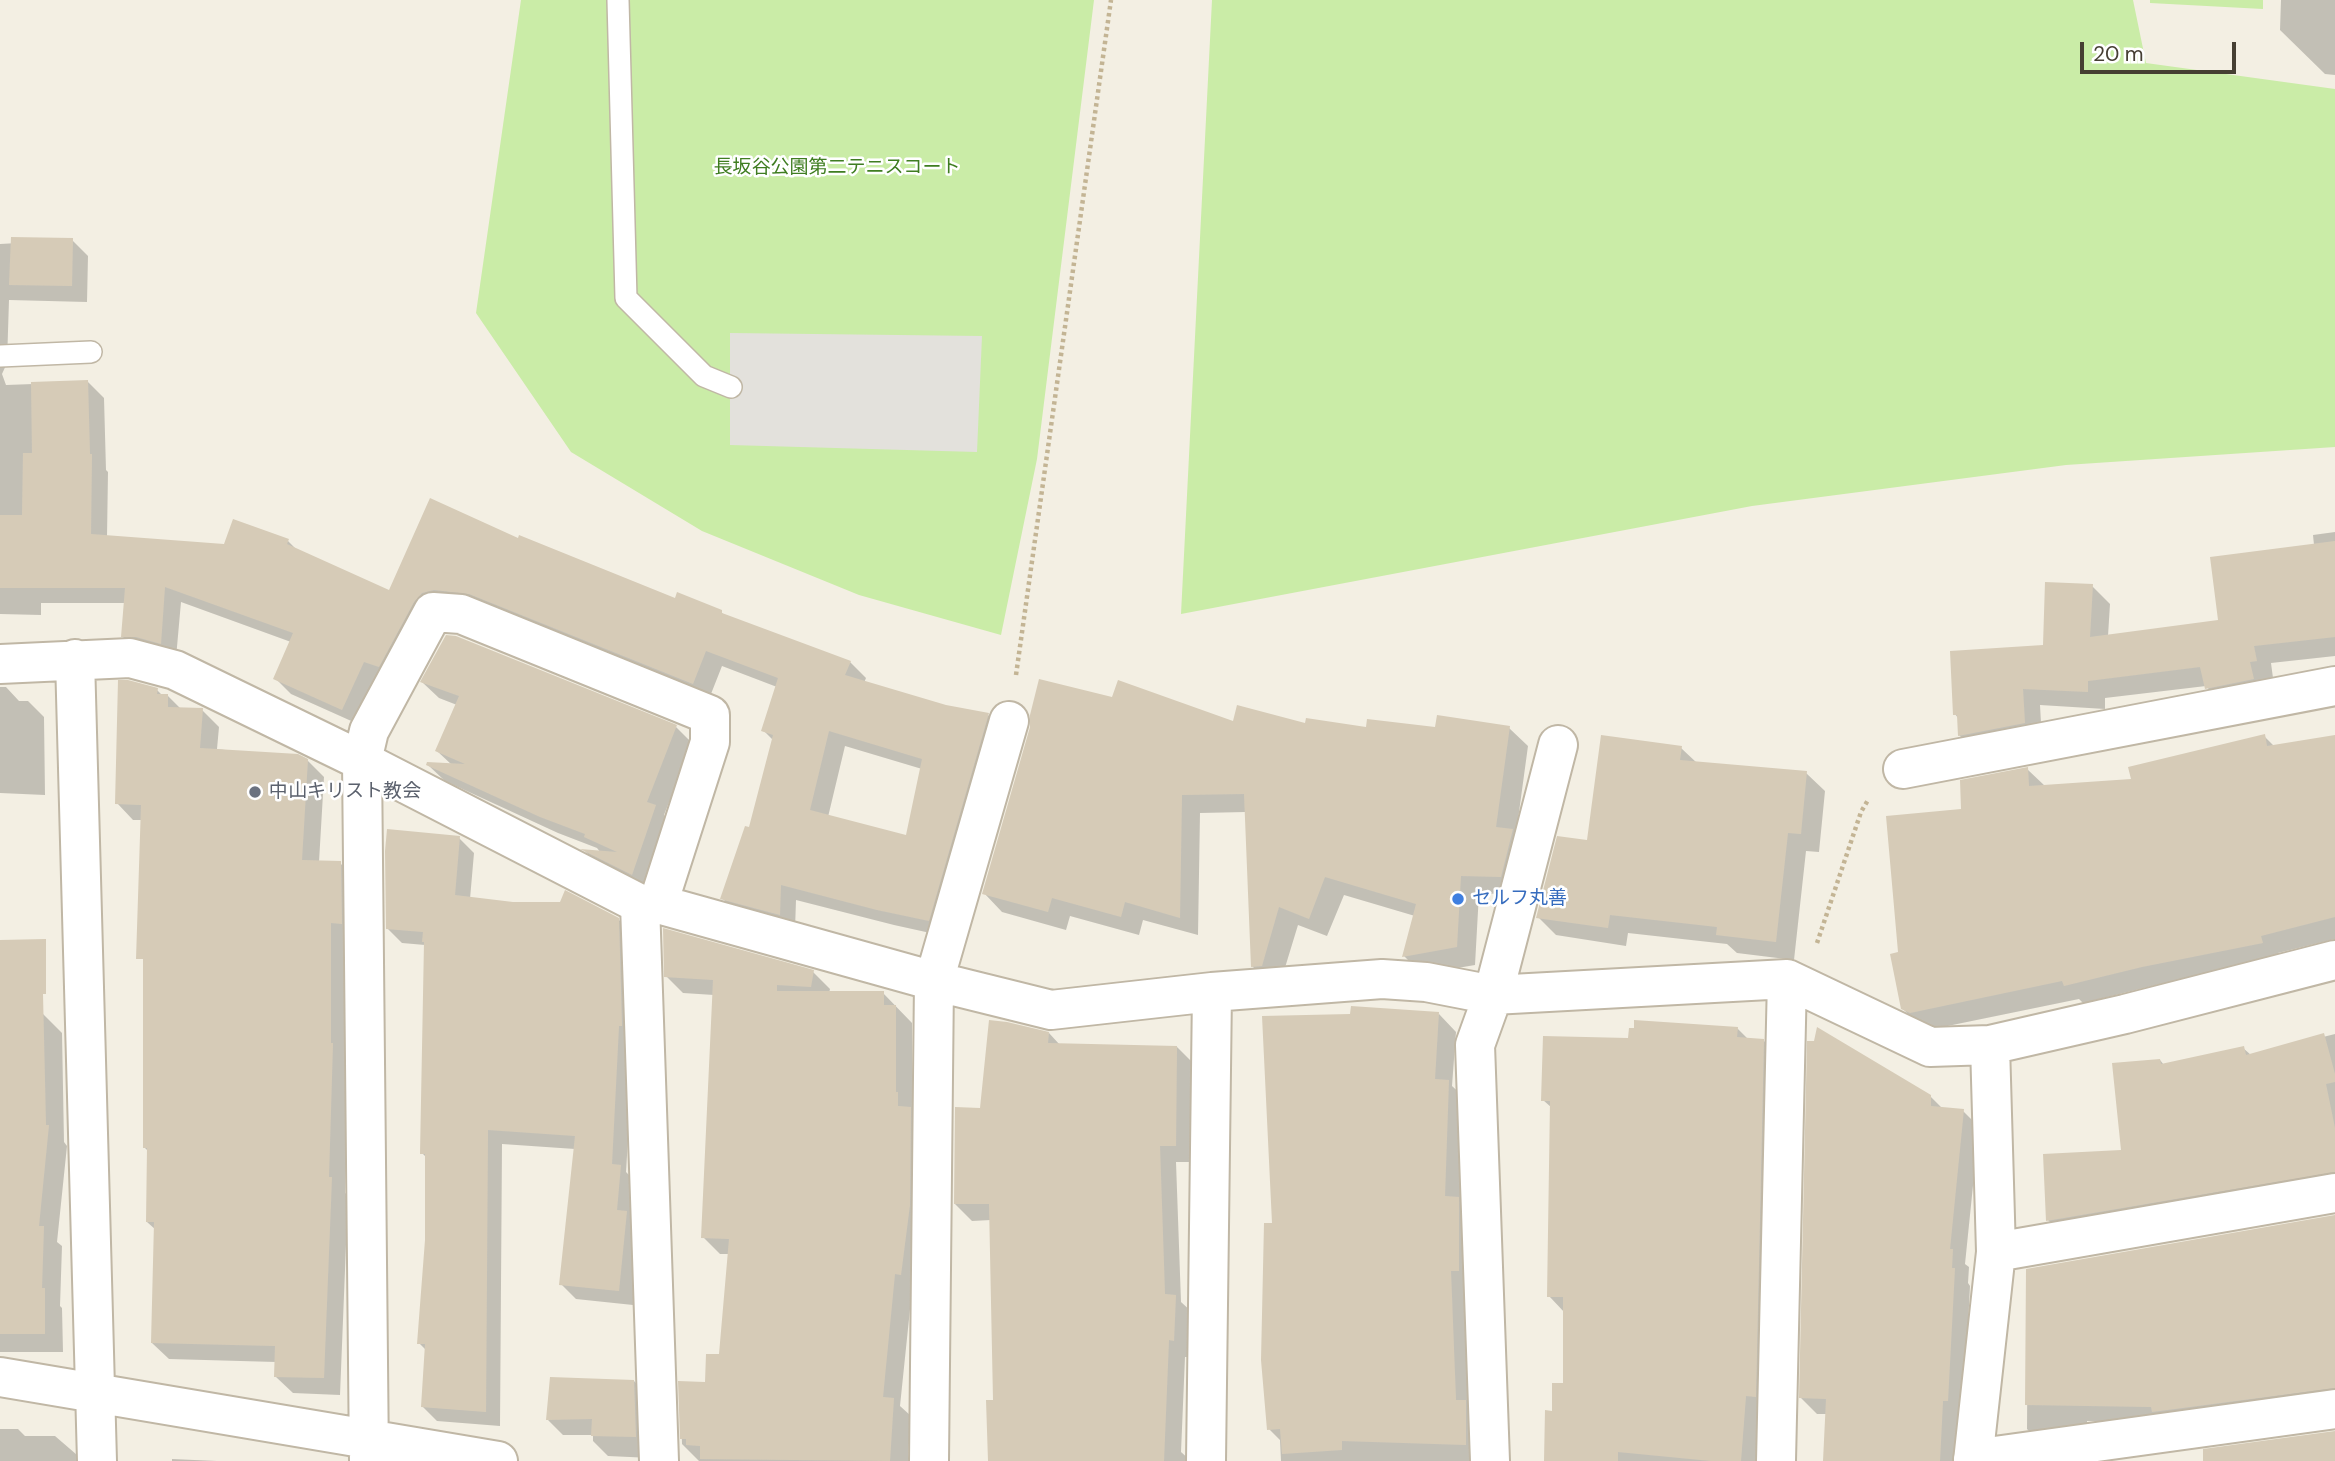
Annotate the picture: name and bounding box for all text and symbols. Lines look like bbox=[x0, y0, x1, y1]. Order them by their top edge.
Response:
scale bar bbox=[2083, 28, 2239, 72]
text: 20 m bbox=[2093, 40, 2144, 68]
park label: 長坂谷公園第二テニスコート bbox=[714, 157, 960, 179]
place label: 中山キリスト教会 bbox=[269, 781, 421, 803]
marker: 中山キリスト教会 bbox=[247, 784, 263, 800]
place label: セルフ丸善 bbox=[1472, 888, 1567, 910]
marker: セルフ丸善 bbox=[1450, 891, 1466, 907]

